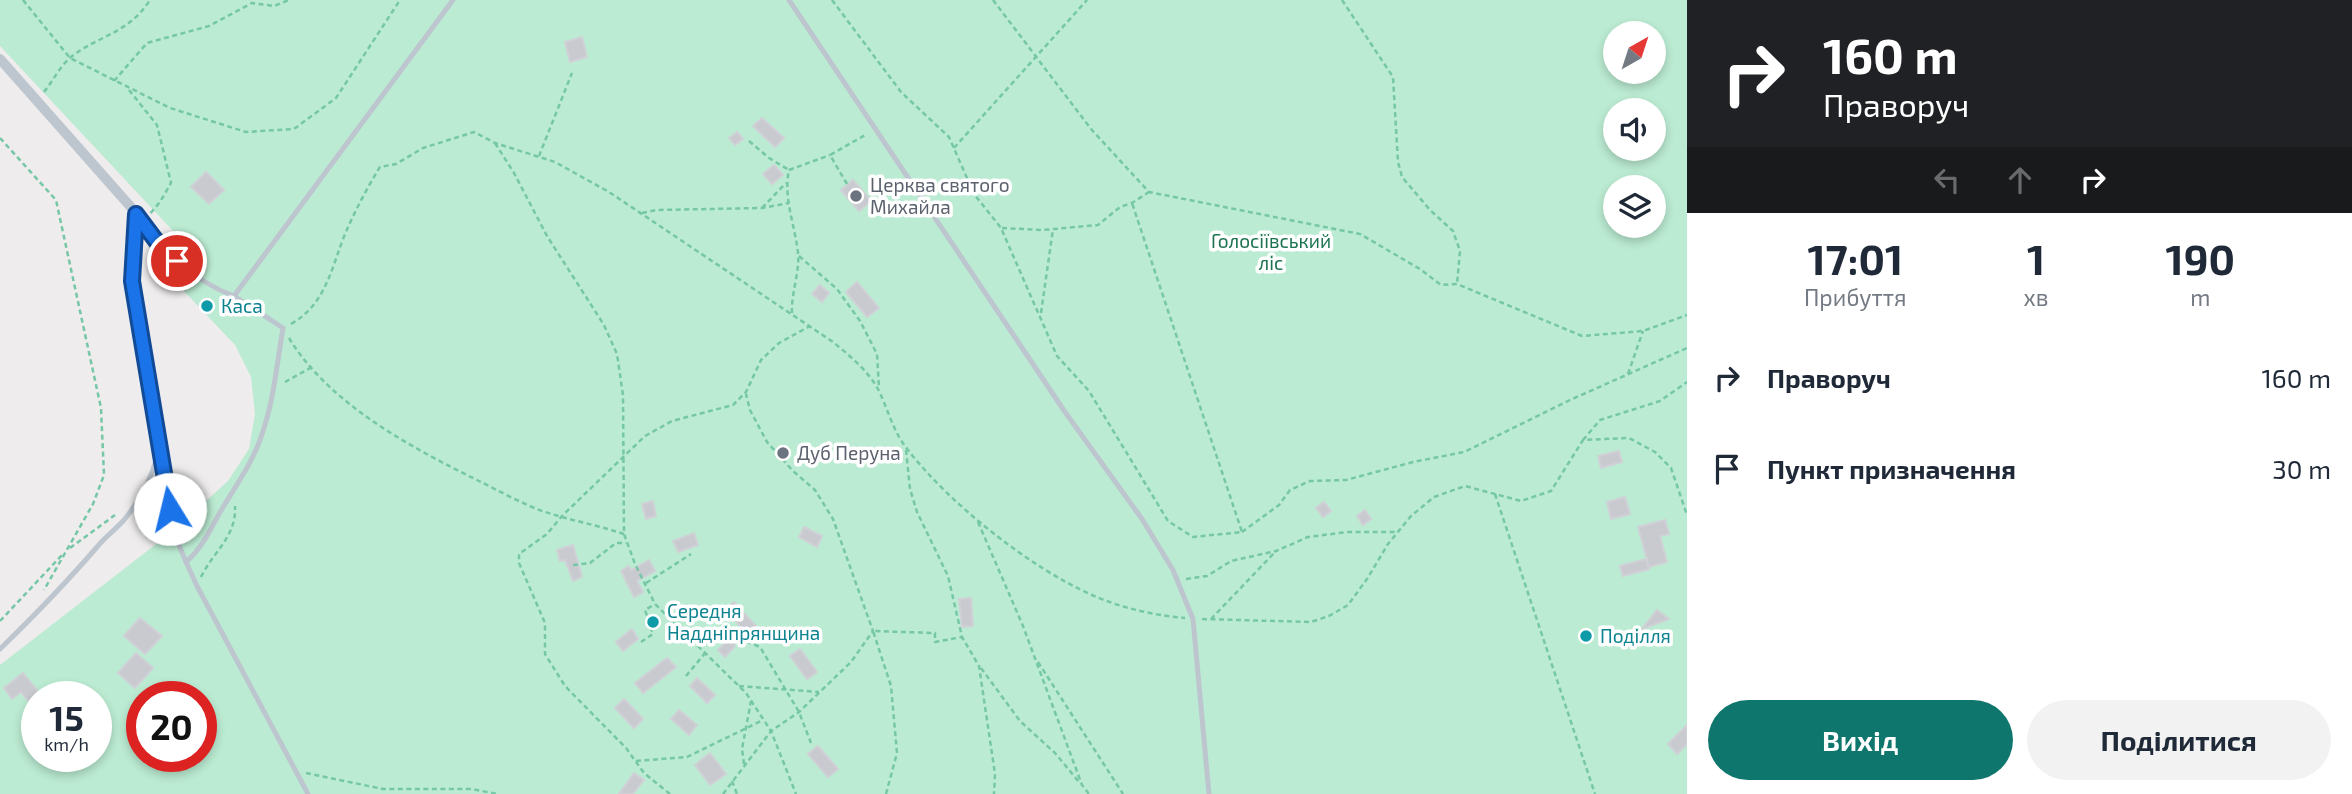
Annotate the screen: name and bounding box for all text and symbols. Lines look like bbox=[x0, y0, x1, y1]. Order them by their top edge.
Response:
north arrow bbox=[1603, 21, 1666, 84]
map controls bbox=[1603, 21, 1666, 238]
text: 160 m bbox=[1823, 25, 1958, 84]
icon: right bbox=[1708, 28, 1799, 119]
text: Праворуч bbox=[1823, 85, 1969, 123]
button: sound bbox=[1603, 98, 1666, 161]
icon: left bbox=[1928, 161, 1966, 199]
icon: ahead bbox=[2001, 161, 2039, 199]
icon: right bbox=[2074, 161, 2112, 199]
place label: Церква святого Михайла bbox=[870, 173, 1010, 218]
button: layers bbox=[1603, 175, 1666, 238]
marker: Церква святого Михайла bbox=[848, 188, 864, 204]
park label: Голосіївський ліс bbox=[1211, 229, 1331, 274]
pin bbox=[147, 231, 207, 291]
text: 17:01 bbox=[1807, 233, 1903, 283]
text: 1 bbox=[2027, 233, 2045, 283]
text: 190 bbox=[2166, 233, 2235, 283]
icon: arrive bbox=[158, 242, 196, 280]
text: Прибуття bbox=[1804, 283, 1907, 311]
text: хв bbox=[2024, 283, 2049, 311]
text: m bbox=[2190, 283, 2210, 311]
place label: Каса bbox=[221, 294, 263, 317]
marker: Каса bbox=[199, 298, 215, 314]
icon: right bbox=[1708, 359, 1746, 397]
text: Праворуч bbox=[1767, 362, 1891, 393]
text: 160 m bbox=[2262, 362, 2331, 393]
place label: Дуб Перуна bbox=[797, 441, 901, 465]
marker: Дуб Перуна bbox=[775, 445, 791, 461]
icon: arrive bbox=[1708, 450, 1746, 488]
text: Пункт призначення bbox=[1767, 453, 2016, 484]
text: 30 m bbox=[2272, 453, 2331, 484]
position arrow bbox=[133, 472, 207, 546]
place label: Середня Наддніпрянщина bbox=[667, 599, 820, 644]
marker: Середня Наддніпрянщина bbox=[645, 614, 661, 630]
place label: Поділля bbox=[1600, 624, 1671, 647]
marker: Поділля bbox=[1578, 628, 1594, 644]
speed limit sign: 20 bbox=[126, 681, 217, 772]
text: 15 bbox=[49, 696, 84, 738]
button: Вихід bbox=[1708, 700, 2013, 780]
button: Поділитися bbox=[2027, 700, 2331, 780]
text: km/h bbox=[44, 733, 89, 755]

